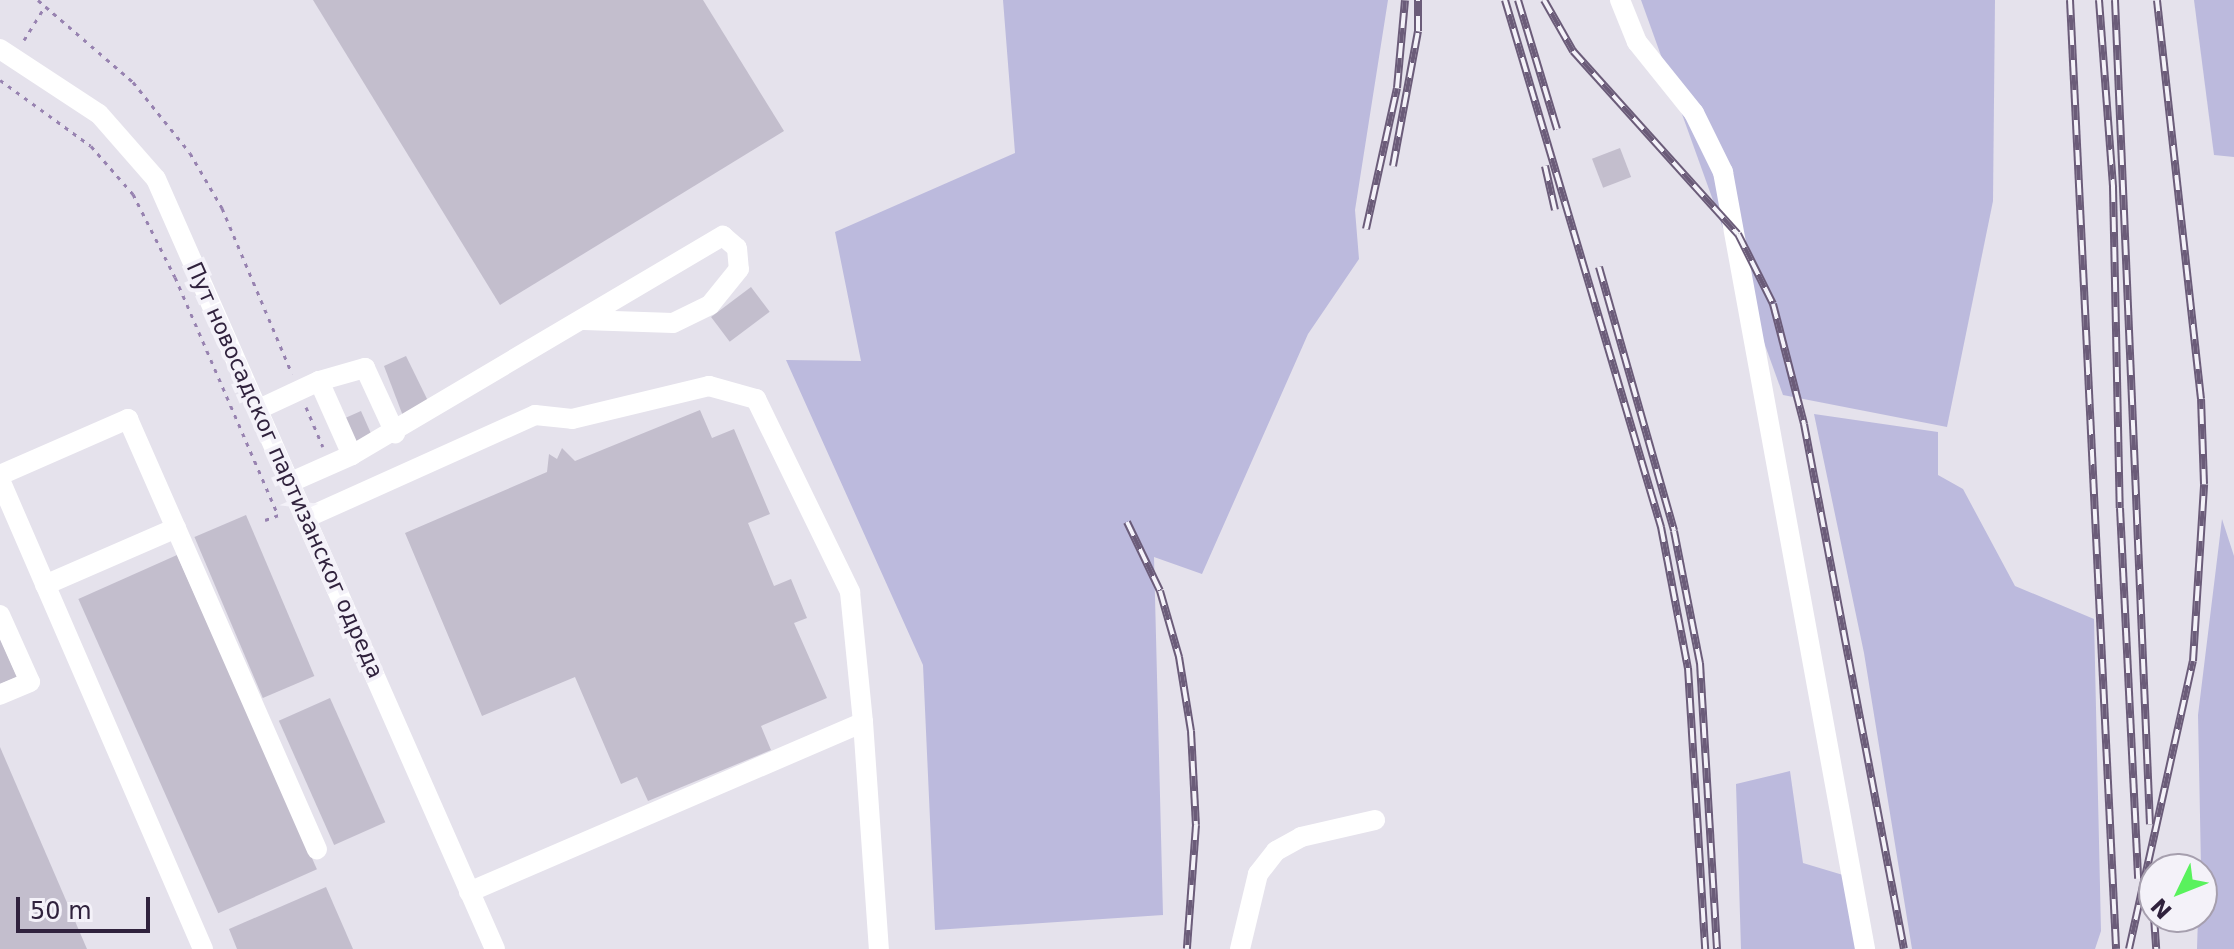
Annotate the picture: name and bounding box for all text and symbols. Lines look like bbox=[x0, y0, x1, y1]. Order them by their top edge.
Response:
street label: Пут новосадског партизанског одреда bbox=[181, 258, 389, 682]
north arrow bbox=[2138, 853, 2218, 933]
scale bar bbox=[20, 881, 154, 931]
text: N bbox=[2146, 893, 2177, 924]
text: 50 m bbox=[30, 897, 92, 925]

